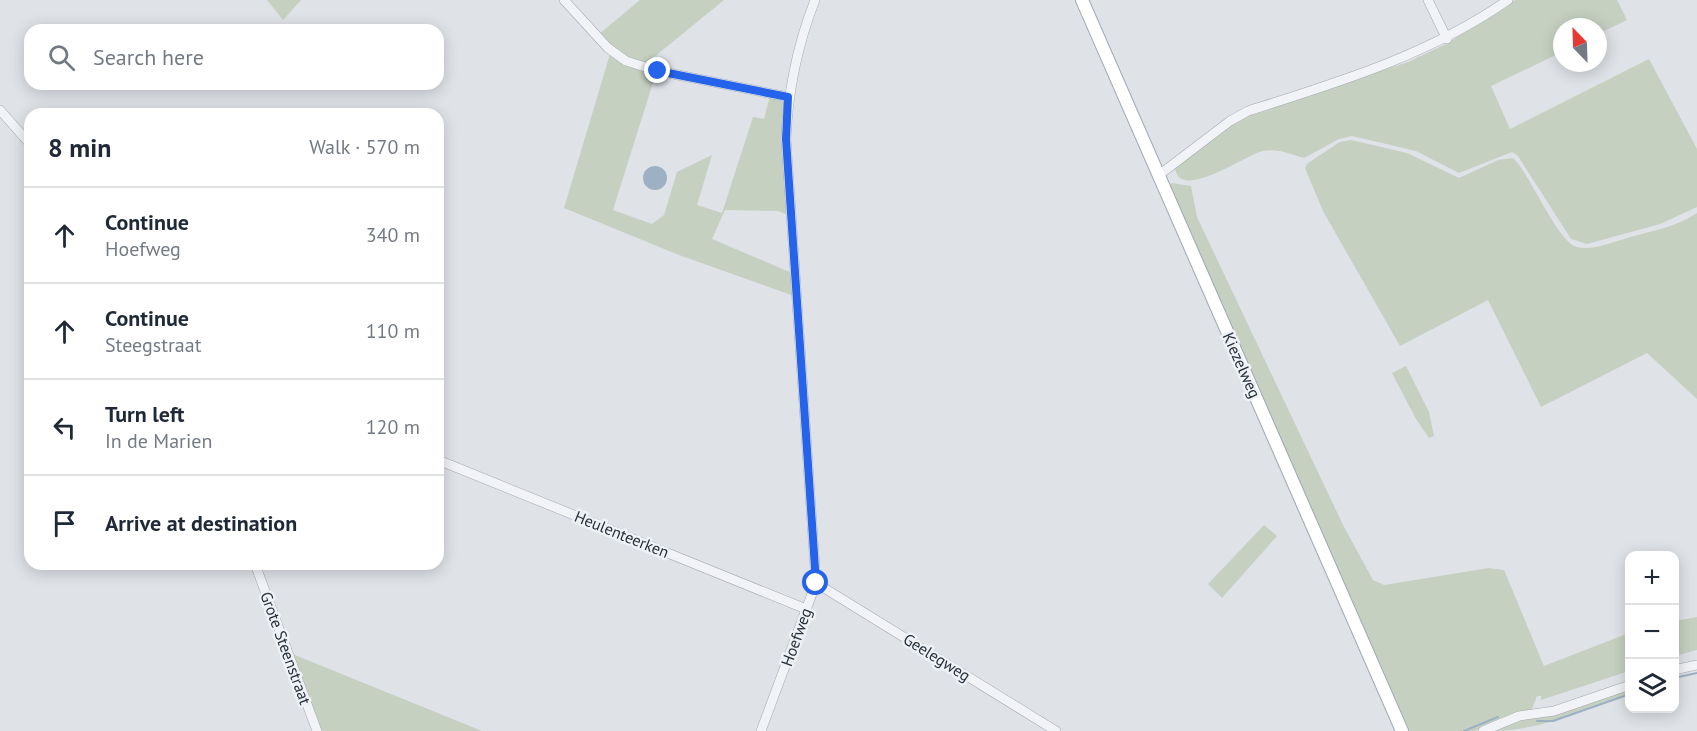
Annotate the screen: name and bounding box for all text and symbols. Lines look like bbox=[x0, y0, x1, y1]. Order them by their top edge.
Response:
north arrow bbox=[1553, 18, 1607, 72]
search box bbox=[24, 24, 444, 90]
icon: search bbox=[45, 41, 78, 74]
text: Search here bbox=[93, 43, 204, 71]
route end bbox=[644, 57, 670, 83]
text: 8 min bbox=[48, 131, 111, 164]
text: Walk · 570 m bbox=[309, 134, 420, 160]
text: Continue bbox=[105, 208, 189, 236]
icon: ahead bbox=[48, 219, 81, 252]
text: 340 m bbox=[366, 222, 420, 248]
text: Hoefweg bbox=[105, 236, 181, 262]
text: Continue bbox=[105, 304, 189, 332]
icon: ahead bbox=[48, 315, 81, 348]
text: 110 m bbox=[366, 318, 420, 344]
street label: Kiezelweg bbox=[1219, 329, 1265, 401]
text: Steegstraat bbox=[105, 332, 201, 358]
text: Turn left bbox=[105, 400, 185, 428]
icon: left bbox=[48, 411, 81, 444]
text: 120 m bbox=[366, 414, 420, 440]
text: In de Marien bbox=[105, 428, 212, 454]
street label: Heulenteerken bbox=[572, 506, 672, 562]
icon: arrive bbox=[48, 507, 81, 540]
text: Arrive at destination bbox=[105, 509, 297, 537]
map controls bbox=[1625, 551, 1679, 713]
button: + bbox=[1625, 551, 1679, 605]
route start bbox=[802, 569, 828, 595]
street label: Grote Steenstraat bbox=[256, 589, 316, 708]
street label: Hoefweg bbox=[776, 605, 816, 669]
button: − bbox=[1625, 605, 1679, 659]
street label: Geelegweg bbox=[900, 629, 974, 685]
button: layers bbox=[1625, 659, 1679, 713]

